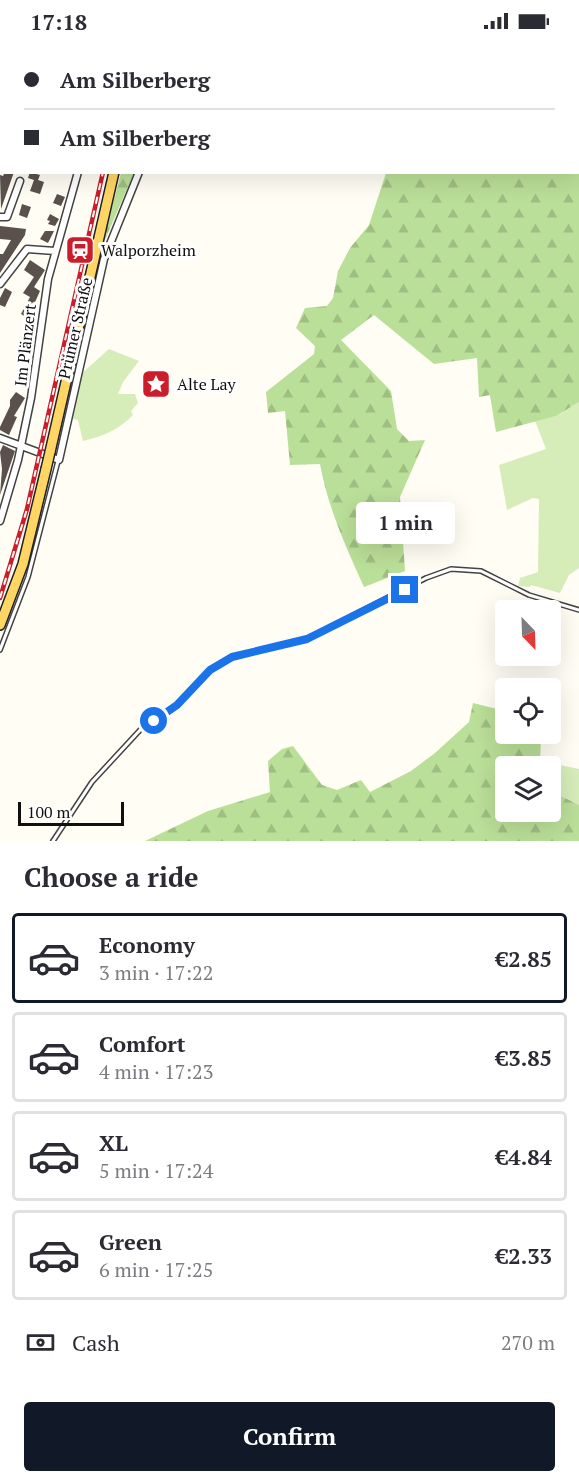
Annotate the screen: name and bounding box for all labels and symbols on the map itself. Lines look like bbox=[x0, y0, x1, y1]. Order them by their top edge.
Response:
station icon: Walporzheim bbox=[64, 234, 96, 266]
place label: Walporzheim bbox=[101, 239, 196, 261]
street label: Prümer Straße bbox=[53, 275, 97, 381]
street label: Im Plänzert bbox=[9, 302, 41, 388]
place icon: Alte Lay bbox=[140, 368, 172, 400]
place label: Alte Lay bbox=[177, 373, 236, 395]
callout: 1 min bbox=[356, 503, 454, 545]
route end bbox=[391, 576, 418, 603]
north arrow bbox=[495, 600, 561, 666]
route start bbox=[140, 707, 167, 734]
scale bar bbox=[18, 799, 124, 826]

